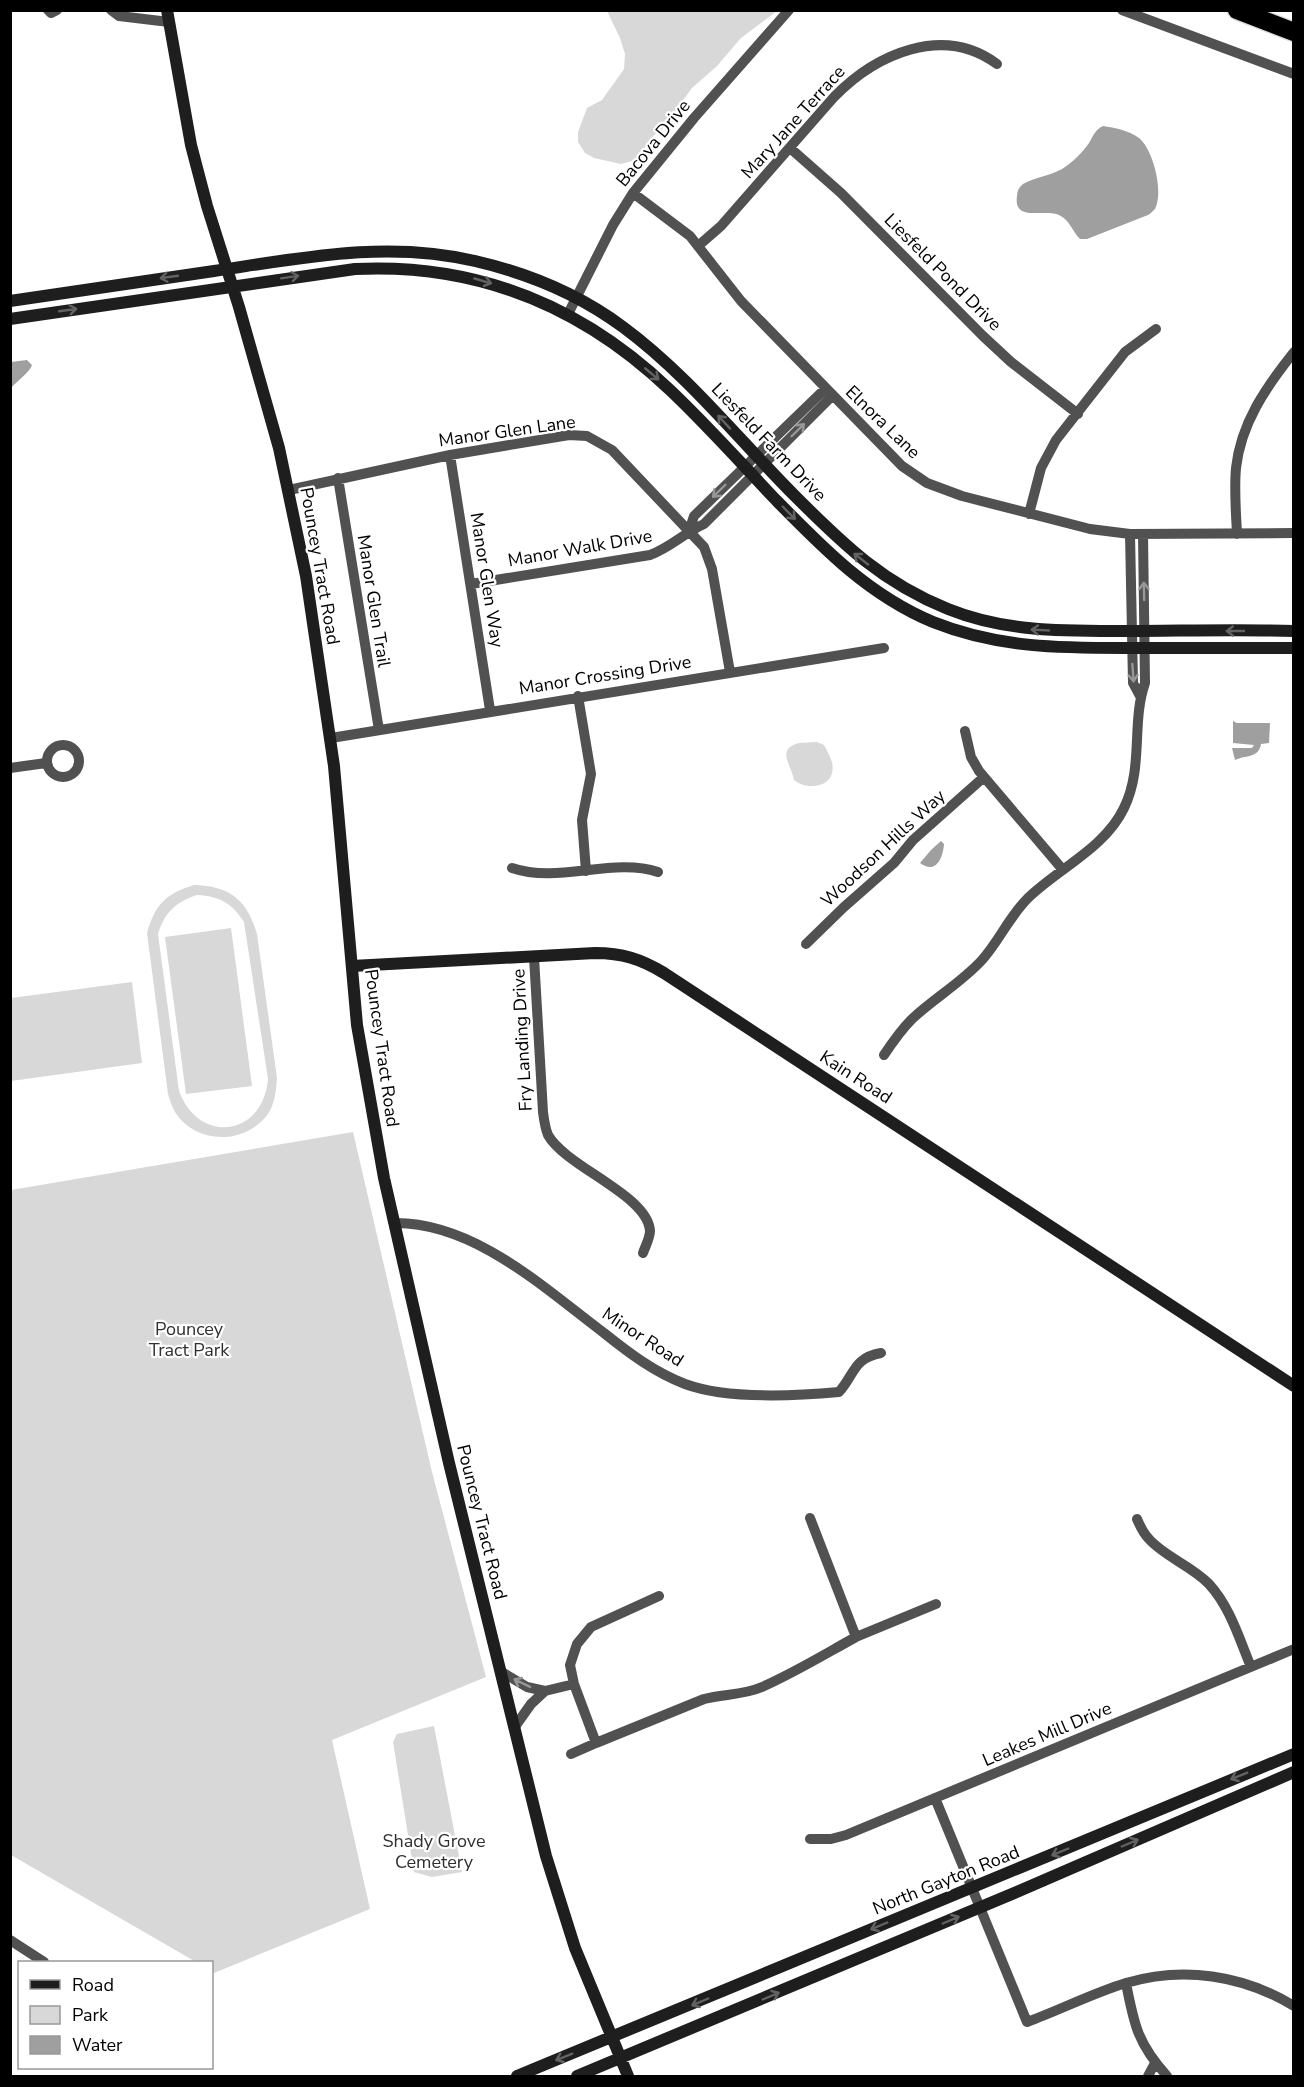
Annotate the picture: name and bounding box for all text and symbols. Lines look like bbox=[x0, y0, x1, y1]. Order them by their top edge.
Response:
street label: Mary Jane Terrace bbox=[736, 60, 850, 184]
street label: Bacova Drive bbox=[610, 94, 696, 192]
street label: Liesfeld Pond Drive bbox=[879, 208, 1007, 336]
one-way arrow bbox=[160, 272, 179, 283]
one-way arrow bbox=[280, 272, 299, 283]
one-way arrow bbox=[473, 276, 492, 287]
one-way arrow bbox=[58, 305, 78, 316]
one-way arrow bbox=[644, 368, 660, 381]
street label: Liesfeld Farm Drive bbox=[706, 378, 832, 506]
street label: Elnora Lane bbox=[840, 380, 926, 464]
street label: Manor Glen Lane bbox=[437, 410, 577, 452]
one-way arrow bbox=[716, 414, 731, 429]
one-way arrow bbox=[790, 422, 805, 437]
one-way arrow bbox=[712, 484, 727, 499]
street label: Pouncey Tract Road bbox=[294, 485, 346, 647]
one-way arrow bbox=[782, 506, 796, 521]
street label: Manor Glen Way bbox=[464, 511, 510, 650]
street label: Manor Walk Drive bbox=[506, 523, 654, 573]
street label: Manor Glen Trail bbox=[352, 533, 396, 670]
one-way arrow bbox=[854, 553, 870, 566]
one-way arrow bbox=[1138, 581, 1150, 601]
one-way arrow bbox=[1031, 624, 1051, 635]
one-way arrow bbox=[1226, 625, 1246, 637]
street label: Manor Crossing Drive bbox=[517, 650, 693, 700]
one-way arrow bbox=[1128, 662, 1139, 682]
street label: Woodson Hills Way bbox=[816, 783, 951, 912]
street label: Pouncey Tract Road bbox=[359, 967, 405, 1129]
street label: Fry Landing Drive bbox=[506, 968, 538, 1112]
street label: Kain Road bbox=[815, 1045, 897, 1109]
street label: Minor Road bbox=[598, 1302, 688, 1372]
park label: Pouncey Tract Park bbox=[149, 1317, 230, 1362]
street label: Pouncey Tract Road bbox=[451, 1442, 513, 1602]
one-way arrow bbox=[513, 1677, 531, 1689]
street label: Leakes Mill Drive bbox=[979, 1696, 1115, 1772]
one-way arrow bbox=[1231, 1771, 1249, 1782]
park label: Shady Grove Cemetery bbox=[382, 1829, 486, 1874]
one-way arrow bbox=[1120, 1837, 1139, 1848]
street label: North Gayton Road bbox=[869, 1840, 1023, 1920]
one-way arrow bbox=[1051, 1847, 1070, 1858]
one-way arrow bbox=[941, 1914, 960, 1925]
one-way arrow bbox=[871, 1921, 889, 1932]
legend bbox=[18, 1961, 213, 2069]
text: Road bbox=[72, 1973, 114, 1997]
one-way arrow bbox=[761, 1990, 780, 2001]
one-way arrow bbox=[691, 1997, 709, 2008]
text: Park bbox=[72, 2003, 109, 2027]
text: Water bbox=[72, 2033, 123, 2057]
one-way arrow bbox=[555, 2052, 574, 2063]

